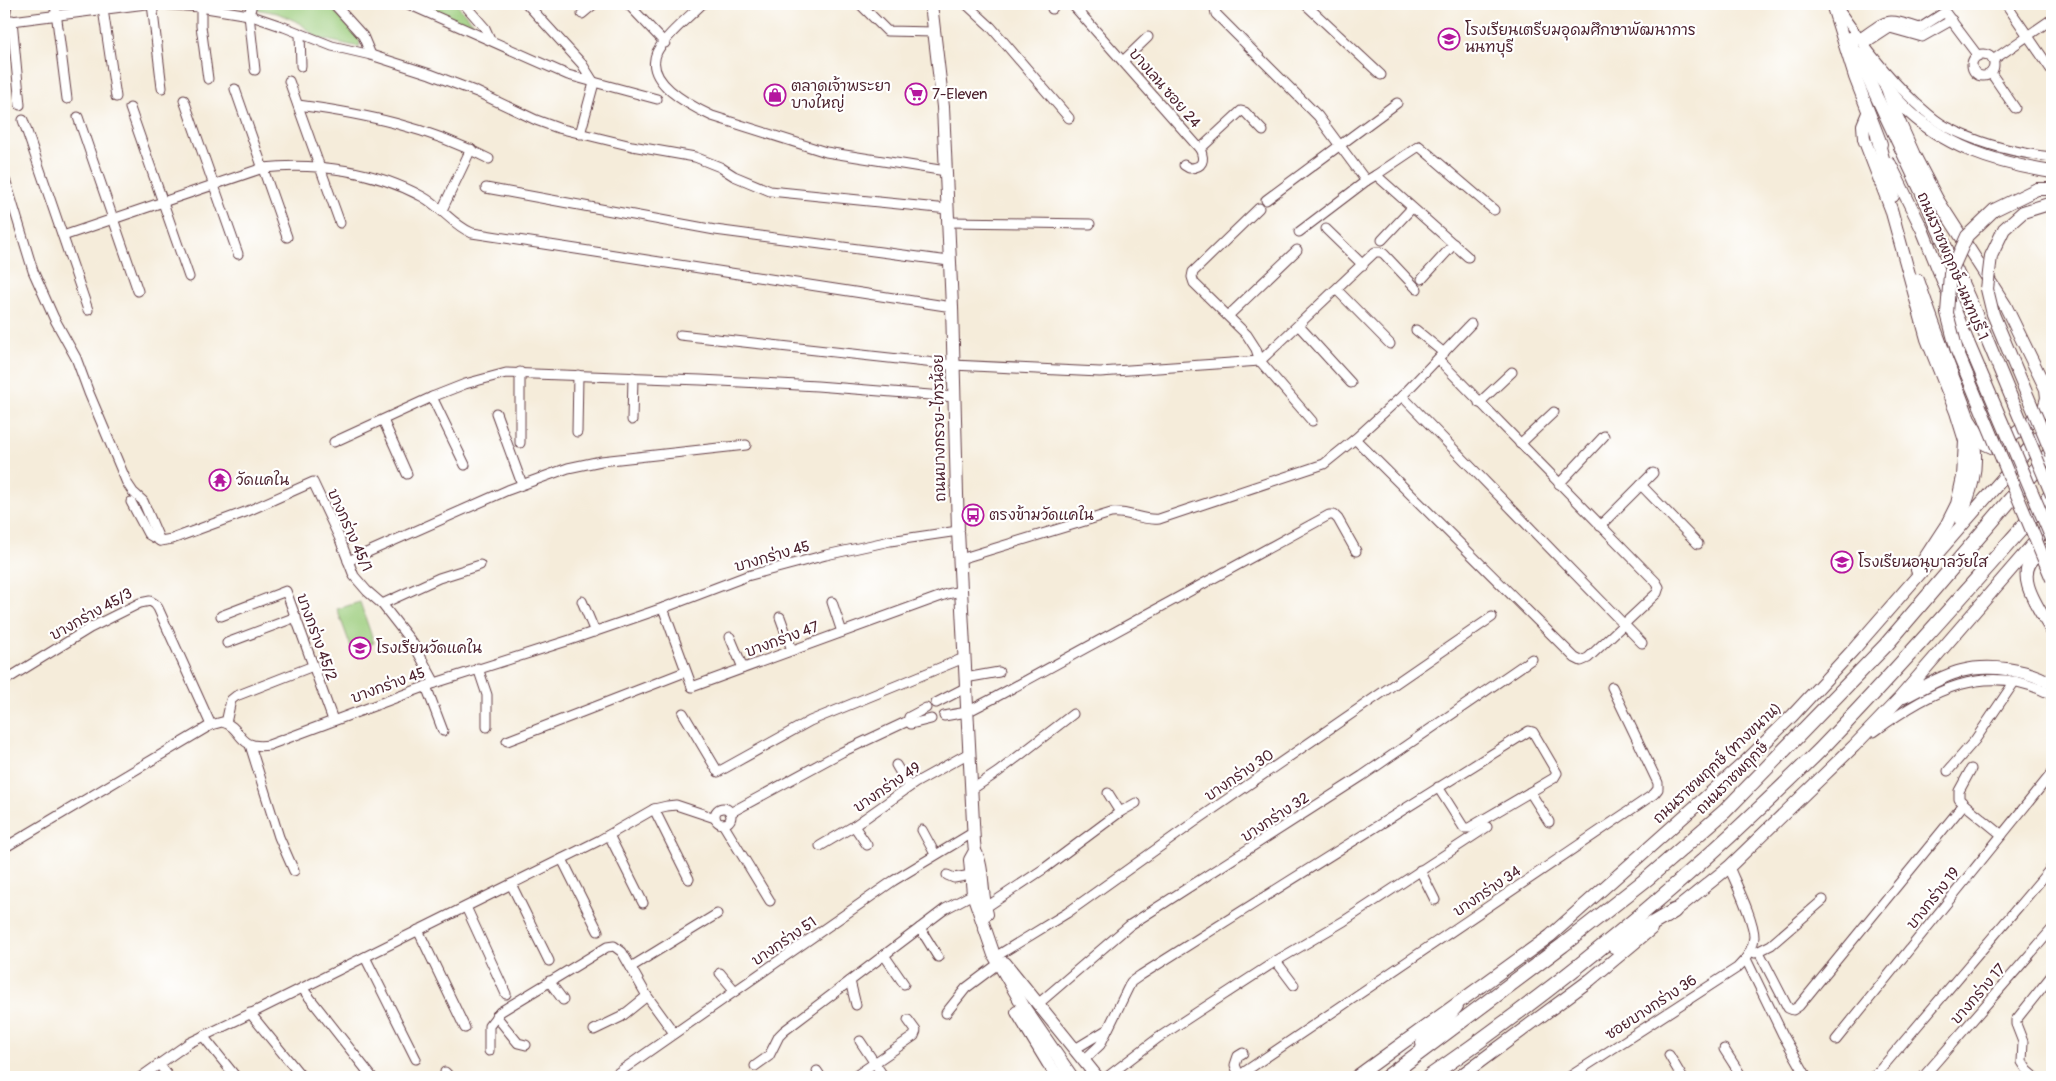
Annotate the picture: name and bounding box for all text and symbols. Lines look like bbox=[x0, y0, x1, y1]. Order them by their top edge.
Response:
place label: โรงเรียนเตรียมอุดมศึกษาพัฒนาการ นนทบุรี bbox=[1465, 20, 1696, 58]
school or university icon: โรงเรียนเตรียมอุดมศึกษาพัฒนาการ นนทบุรี bbox=[1437, 27, 1461, 51]
street label: บางเลน ซอย 24 bbox=[1125, 44, 1205, 132]
place label: ตลาดเจ้าพระยา บางใหญ่ bbox=[791, 76, 891, 113]
supermarket icon: 7-Eleven bbox=[904, 82, 928, 106]
shop icon: ตลาดเจ้าพระยา บางใหญ่ bbox=[763, 83, 787, 107]
place label: 7-Eleven bbox=[932, 85, 987, 104]
street label: ถนนราชพฤกษ์-นนทบุรี 1 bbox=[1912, 189, 1993, 343]
street label: ถนนบางกรวย-ไทรน้อย bbox=[928, 354, 950, 502]
temple icon: วัดแคใน bbox=[208, 468, 232, 492]
place label: วัดแคใน bbox=[236, 470, 289, 490]
street label: บางกร่าง 45/1 bbox=[323, 485, 377, 575]
bus stop icon: ตรงข้ามวัดแคใน bbox=[961, 503, 985, 527]
place label: ตรงข้ามวัดแคใน bbox=[989, 505, 1094, 525]
street label: บางกร่าง 45 bbox=[732, 536, 812, 576]
school or university icon: โรงเรียนอนุบาลวัยใส bbox=[1830, 550, 1854, 574]
place label: โรงเรียนอนุบาลวัยใส bbox=[1858, 552, 1989, 573]
street label: บางกร่าง 45/3 bbox=[46, 583, 136, 645]
street label: บางกร่าง 45/2 bbox=[292, 591, 342, 683]
street label: บางกร่าง 47 bbox=[742, 616, 822, 662]
school or university icon: โรงเรียนวัดแคใน bbox=[348, 636, 372, 660]
place label: โรงเรียนวัดแคใน bbox=[376, 638, 482, 658]
street label: บางกร่าง 45 bbox=[348, 662, 428, 708]
street label: ถนนราชพฤกษ์ (ทางขนาน) bbox=[1649, 699, 1785, 827]
street label: ถนนราชพฤกษ์ bbox=[1692, 738, 1772, 818]
street label: บางกร่าง 30 bbox=[1201, 745, 1277, 805]
street label: บางกร่าง 49 bbox=[849, 757, 925, 817]
street label: บางกร่าง 32 bbox=[1237, 788, 1313, 846]
street label: บางกร่าง 34 bbox=[1449, 861, 1525, 921]
street label: บางกร่าง 19 bbox=[1902, 863, 1964, 933]
street label: บางกร่าง 51 bbox=[747, 912, 821, 970]
street label: บางกร่าง 17 bbox=[1946, 959, 2010, 1029]
street label: ซอยบางกร่าง 36 bbox=[1601, 970, 1701, 1044]

